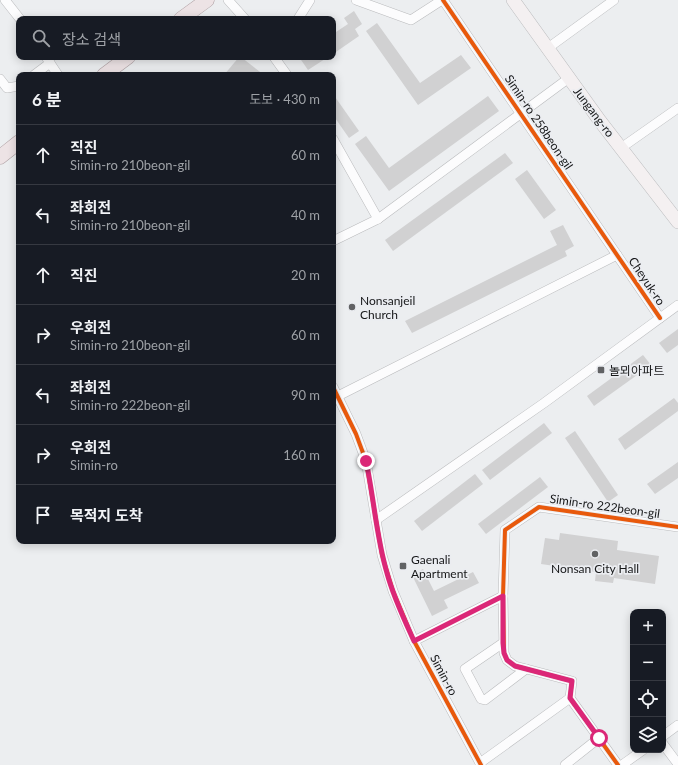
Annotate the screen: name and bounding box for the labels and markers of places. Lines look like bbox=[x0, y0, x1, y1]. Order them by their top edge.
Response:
place label: Nonsanjeil Church bbox=[360, 293, 415, 322]
marker: Nonsanjeil Church bbox=[347, 302, 357, 312]
place label: 놀뫼아파트 bbox=[609, 363, 664, 378]
marker: 놀뫼아파트 bbox=[596, 365, 606, 375]
marker: Nonsan City Hall bbox=[590, 549, 600, 559]
place label: Gaenali Apartment bbox=[411, 552, 468, 581]
marker: Gaenali Apartment bbox=[398, 561, 408, 571]
place label: Nonsan City Hall bbox=[551, 561, 639, 576]

